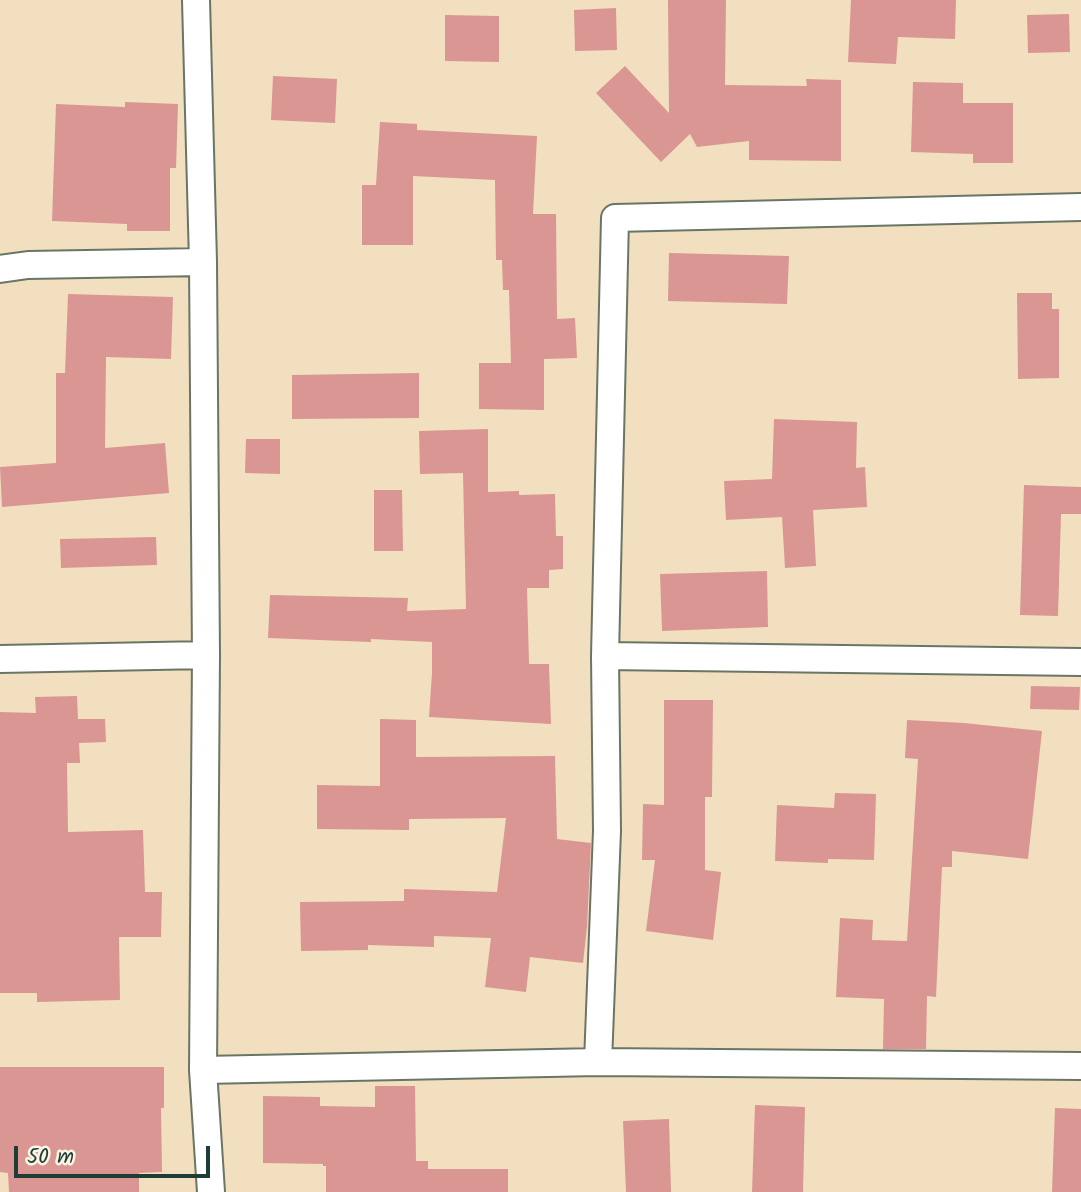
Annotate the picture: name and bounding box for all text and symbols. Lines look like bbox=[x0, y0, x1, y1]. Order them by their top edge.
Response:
scale bar bbox=[18, 1132, 214, 1176]
text: 50 m bbox=[27, 1141, 74, 1174]

